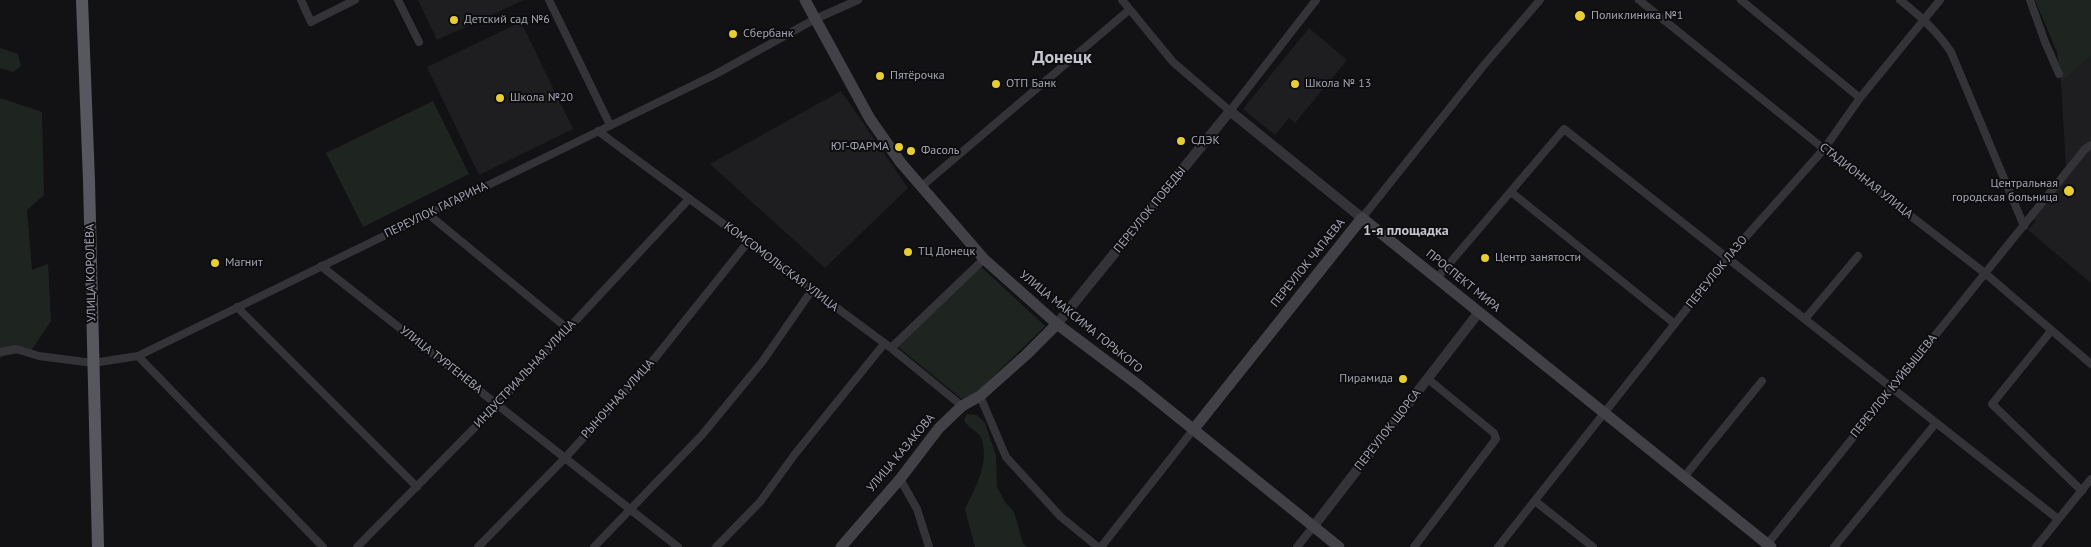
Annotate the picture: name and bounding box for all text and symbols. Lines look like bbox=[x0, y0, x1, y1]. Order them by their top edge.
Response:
marker: Поликлиника №1 bbox=[1573, 9, 1587, 23]
place label: Поликлиника №1 bbox=[1591, 9, 1683, 23]
place label: Детский сад №6 bbox=[464, 13, 550, 27]
marker: Детский сад №6 bbox=[448, 14, 460, 26]
place label: Сбербанк bbox=[743, 27, 793, 41]
marker: Сбербанк bbox=[727, 28, 739, 40]
district label: Донецк bbox=[1032, 47, 1092, 69]
place label: Пятёрочка bbox=[890, 69, 945, 83]
marker: Пятёрочка bbox=[874, 70, 886, 82]
place label: ОТП Банк bbox=[1006, 77, 1056, 91]
place label: Школа № 13 bbox=[1305, 77, 1371, 91]
marker: ОТП Банк bbox=[990, 78, 1002, 90]
marker: Школа № 13 bbox=[1289, 78, 1301, 90]
place label: Школа №20 bbox=[510, 91, 573, 105]
marker: Школа №20 bbox=[494, 92, 506, 104]
place label: СДЭК bbox=[1191, 134, 1220, 148]
marker: СДЭК bbox=[1175, 135, 1187, 147]
place label: ЮГ-ФАРМА bbox=[831, 140, 889, 154]
street label: СТАДИОННАЯ УЛИЦА bbox=[1817, 140, 1915, 222]
marker: ЮГ-ФАРМА bbox=[893, 141, 905, 153]
place label: Фасоль bbox=[921, 144, 959, 158]
marker: Фасоль bbox=[905, 145, 917, 157]
street label: ПЕРЕУЛОК ПОБЕДЫ bbox=[1111, 164, 1189, 256]
place label: Центральная городская больница bbox=[1952, 177, 2058, 205]
street label: ПЕРЕУЛОК ГАГАРИНА bbox=[382, 179, 490, 241]
marker: Центральная городская больница bbox=[2062, 184, 2076, 198]
street label: ПЕРЕУЛОК ЧАПАЕВА bbox=[1268, 216, 1348, 310]
street label: КОМСОМОЛЬСКАЯ УЛИЦА bbox=[721, 219, 841, 315]
district label: 1-я площадка bbox=[1363, 223, 1449, 239]
street label: УЛИЦА КОРОЛЁВА bbox=[83, 224, 99, 322]
street label: ПЕРЕУЛОК ЛАЗО bbox=[1683, 233, 1751, 311]
place label: ТЦ Донецк bbox=[918, 245, 975, 259]
marker: ТЦ Донецк bbox=[902, 246, 914, 258]
street label: ПРОСПЕКТ МИРА bbox=[1423, 247, 1503, 315]
place label: Центр занятости bbox=[1495, 251, 1581, 265]
marker: Центр занятости bbox=[1479, 252, 1491, 264]
place label: Магнит bbox=[225, 256, 263, 270]
marker: Магнит bbox=[209, 257, 221, 269]
street label: УЛИЦА МАКСИМА ГОРЬКОГО bbox=[1017, 268, 1145, 376]
street label: ИНДУСТРИАЛЬНАЯ УЛИЦА bbox=[471, 317, 579, 431]
street label: УЛИЦА ТУРГЕНЕВА bbox=[397, 323, 485, 397]
street label: ПЕРЕУЛОК КУЙБЫШЕВА bbox=[1848, 331, 1940, 441]
street label: РЫНОЧНАЯ УЛИЦА bbox=[579, 356, 657, 442]
place label: Пирамида bbox=[1339, 372, 1393, 386]
marker: Пирамида bbox=[1397, 373, 1409, 385]
street label: ПЕРЕУЛОК ЩОРСА bbox=[1352, 387, 1424, 473]
street label: УЛИЦА КАЗАКОВА bbox=[864, 411, 938, 495]

